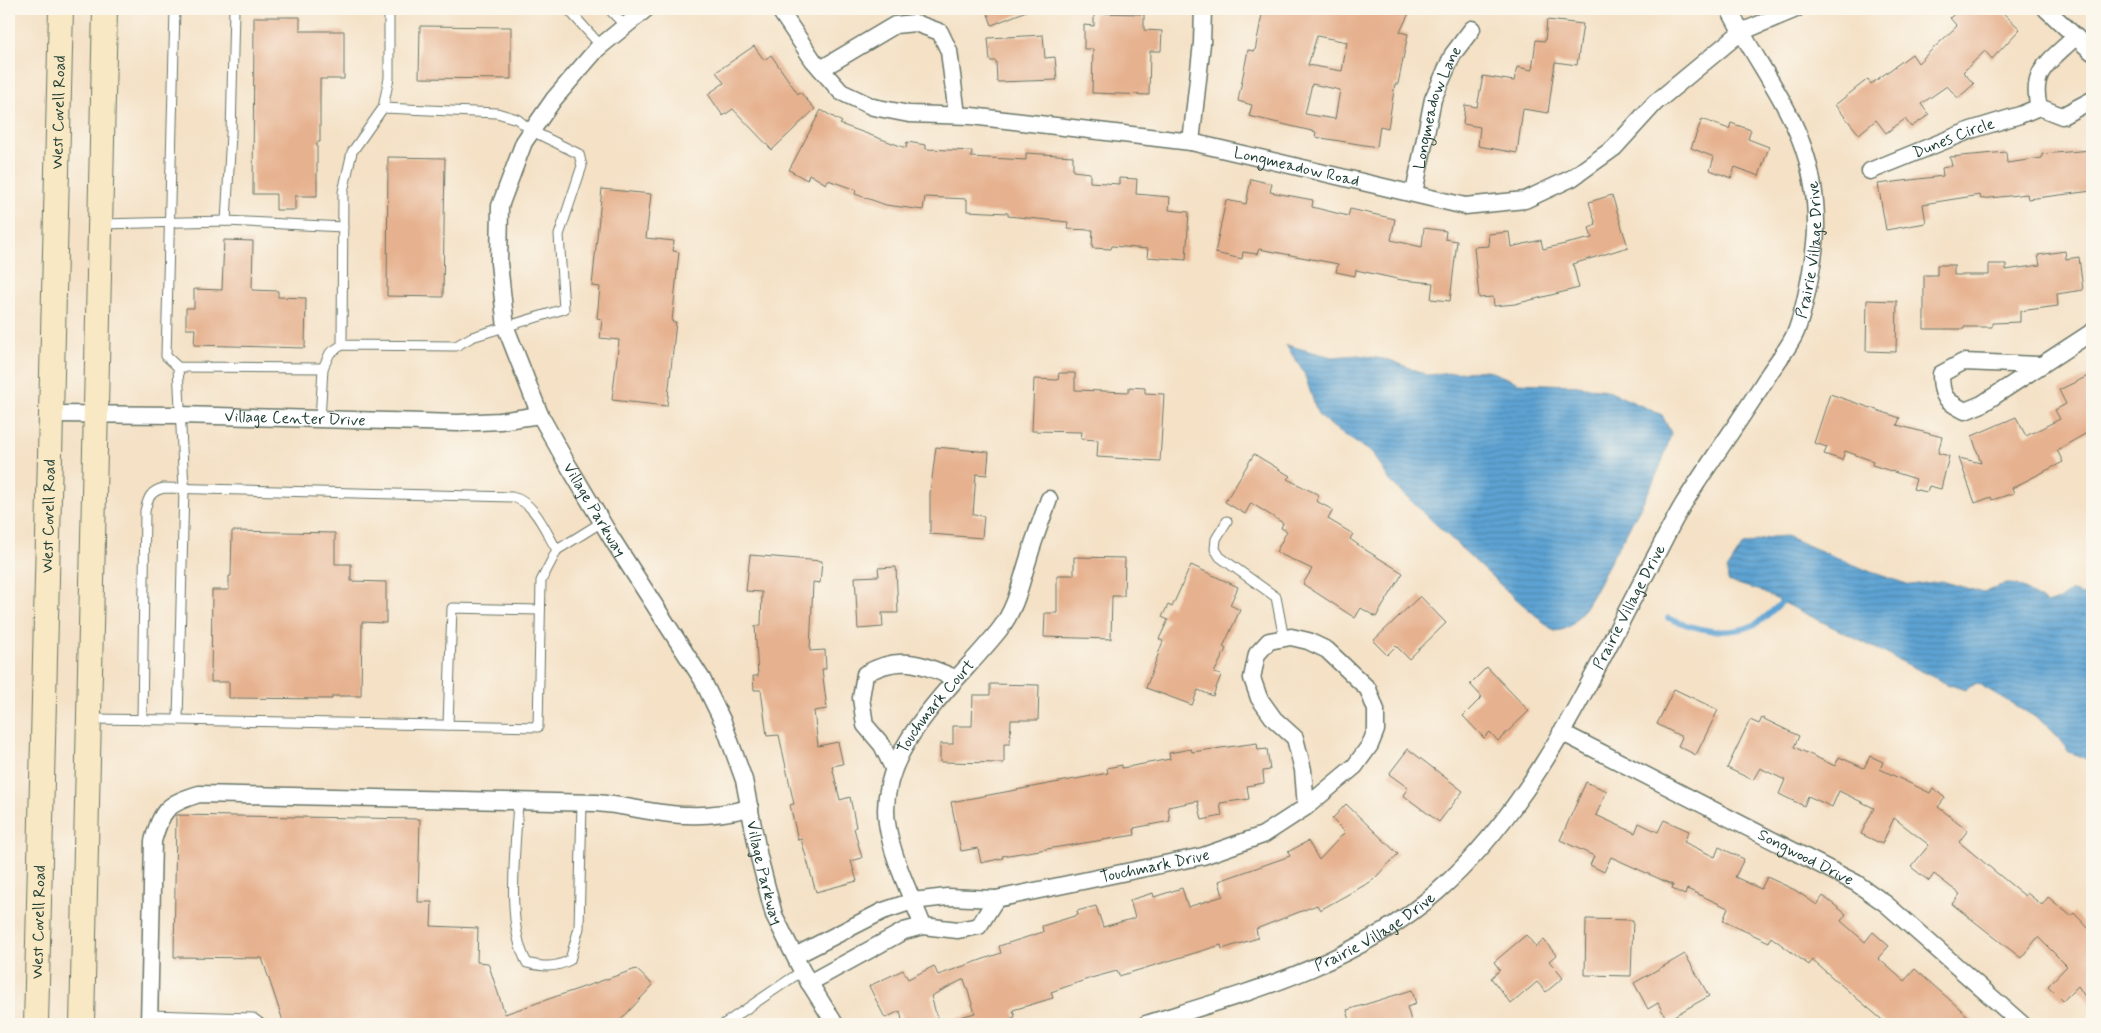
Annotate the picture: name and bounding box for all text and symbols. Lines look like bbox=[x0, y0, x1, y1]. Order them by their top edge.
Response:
street label: Longmeadow Lane bbox=[1409, 41, 1467, 171]
street label: West Covell Road bbox=[47, 55, 70, 170]
street label: Dunes Circle bbox=[1910, 113, 1997, 163]
street label: Longmeadow Road bbox=[1232, 142, 1362, 192]
street label: Prairie Village Drive bbox=[1790, 179, 1827, 321]
street label: Village Center Drive bbox=[224, 406, 366, 431]
street label: West Covell Road bbox=[37, 459, 60, 573]
street label: Village Parkway bbox=[558, 459, 631, 561]
street label: Prairie Village Drive bbox=[1588, 541, 1670, 673]
street label: Touchmark Court bbox=[892, 655, 980, 757]
street label: Village Parkway bbox=[742, 819, 788, 928]
street label: Songwood Drive bbox=[1754, 824, 1857, 891]
street label: Touchmark Drive bbox=[1098, 844, 1212, 888]
street label: West Covell Road bbox=[27, 865, 50, 979]
street label: Prairie Village Drive bbox=[1311, 887, 1440, 976]

